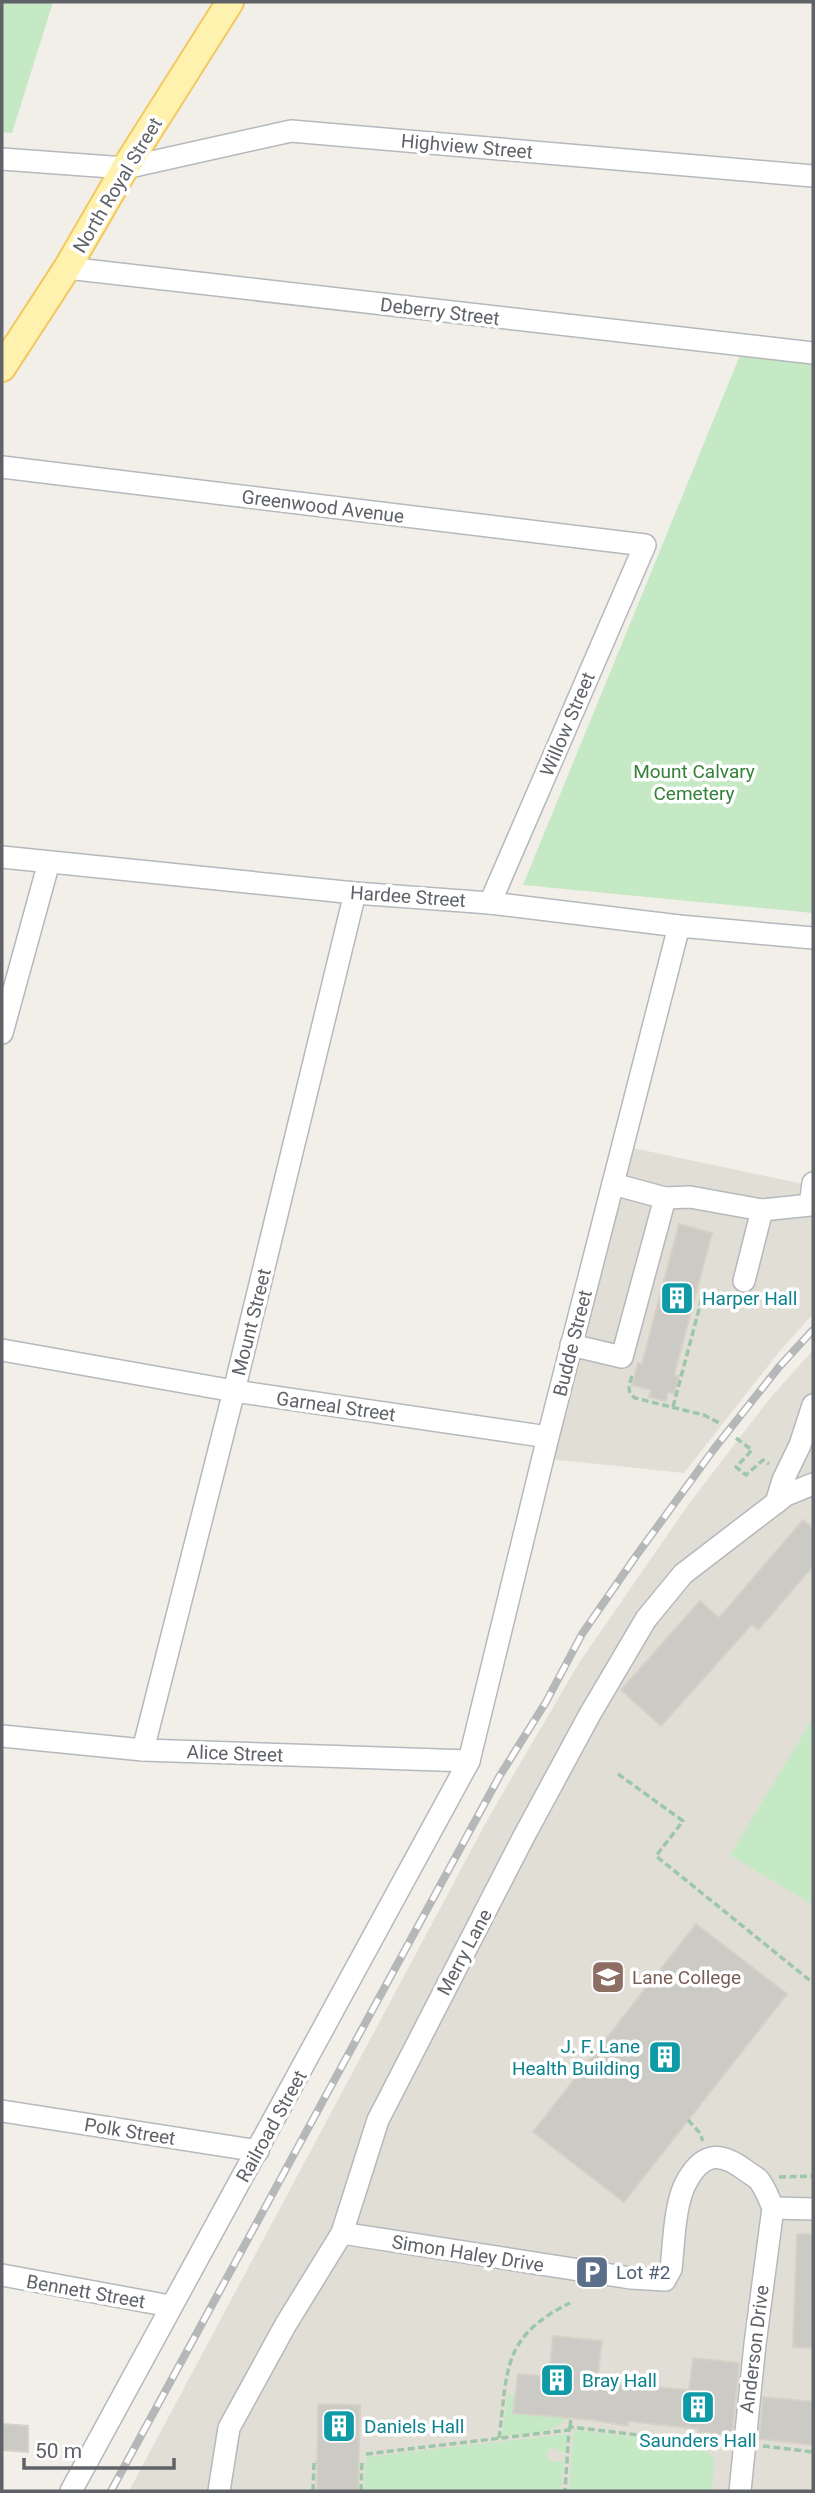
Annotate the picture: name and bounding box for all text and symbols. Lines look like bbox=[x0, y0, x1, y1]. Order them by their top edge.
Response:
street label: North Royal Street bbox=[68, 113, 167, 257]
street label: Highview Street bbox=[400, 129, 534, 164]
street label: Deberry Street bbox=[379, 293, 501, 330]
street label: Greenwood Avenue bbox=[240, 485, 405, 528]
street label: Willow Street bbox=[535, 669, 600, 780]
park label: Mount Calvary Cemetery bbox=[633, 760, 755, 805]
street label: Hardee Street bbox=[349, 881, 467, 912]
street label: Mount Street bbox=[227, 1266, 276, 1378]
building icon: Harper Hall bbox=[658, 1279, 696, 1317]
place label: Harper Hall bbox=[702, 1287, 797, 1310]
street label: Budde Street bbox=[548, 1288, 597, 1399]
street label: Garneal Street bbox=[275, 1387, 397, 1426]
street label: Alice Street bbox=[186, 1740, 284, 1767]
street label: Merry Lane bbox=[432, 1905, 497, 1999]
school or university icon: Lane College bbox=[589, 1958, 627, 1996]
place label: Lane College bbox=[632, 1966, 741, 1989]
place label: J. F. Lane Health Building bbox=[512, 2035, 640, 2080]
building icon: J. F. Lane Health Building bbox=[646, 2038, 684, 2076]
street label: Railroad Street bbox=[231, 2066, 312, 2186]
street label: Polk Street bbox=[83, 2113, 177, 2150]
street label: Simon Haley Drive bbox=[390, 2230, 546, 2277]
parking icon: Lot #2 bbox=[573, 2253, 611, 2291]
place label: Lot #2 bbox=[616, 2261, 670, 2284]
street label: Bennett Street bbox=[25, 2270, 147, 2313]
street label: Anderson Drive bbox=[735, 2284, 774, 2414]
building icon: Bray Hall bbox=[538, 2361, 576, 2399]
place label: Bray Hall bbox=[582, 2369, 657, 2392]
building icon: Saunders Hall bbox=[679, 2388, 717, 2426]
building icon: Daniels Hall bbox=[320, 2407, 358, 2445]
place label: Daniels Hall bbox=[364, 2415, 464, 2438]
scale bar bbox=[24, 2426, 175, 2470]
place label: Saunders Hall bbox=[639, 2429, 757, 2452]
text: 50 m bbox=[35, 2439, 82, 2463]

